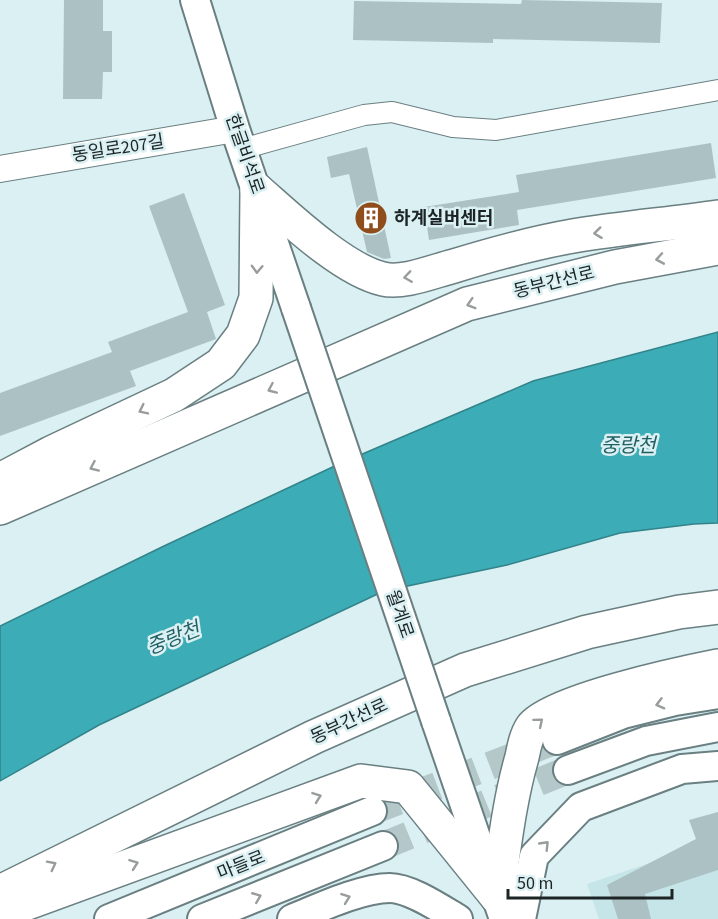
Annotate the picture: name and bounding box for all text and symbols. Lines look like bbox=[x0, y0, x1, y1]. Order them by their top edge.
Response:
street label: 한글비석로 bbox=[219, 111, 270, 197]
street label: 동일로207길 bbox=[70, 129, 166, 168]
building icon: 하계실버센터 bbox=[353, 200, 389, 236]
place label: 하계실버센터 bbox=[394, 206, 493, 231]
one-way arrow bbox=[593, 226, 602, 239]
one-way arrow bbox=[656, 252, 666, 265]
street label: 동부간선로 bbox=[511, 260, 597, 305]
one-way arrow bbox=[250, 265, 263, 274]
one-way arrow bbox=[403, 271, 413, 283]
one-way arrow bbox=[466, 297, 477, 309]
one-way arrow bbox=[268, 381, 279, 393]
one-way arrow bbox=[138, 402, 149, 414]
water label: 중랑천 bbox=[600, 432, 658, 460]
one-way arrow bbox=[89, 460, 100, 472]
street label: 월계로 bbox=[380, 587, 419, 642]
water label: 중랑천 bbox=[143, 615, 207, 662]
street label: 동부간선로 bbox=[306, 693, 392, 750]
one-way arrow bbox=[656, 697, 666, 710]
one-way arrow bbox=[532, 718, 543, 729]
one-way arrow bbox=[311, 791, 322, 804]
one-way arrow bbox=[537, 841, 548, 852]
street label: 마들로 bbox=[213, 845, 269, 886]
one-way arrow bbox=[128, 858, 139, 871]
one-way arrow bbox=[46, 861, 56, 872]
scale bar bbox=[508, 862, 672, 900]
text: 50 m bbox=[517, 871, 553, 896]
one-way arrow bbox=[250, 892, 261, 904]
one-way arrow bbox=[340, 892, 351, 905]

